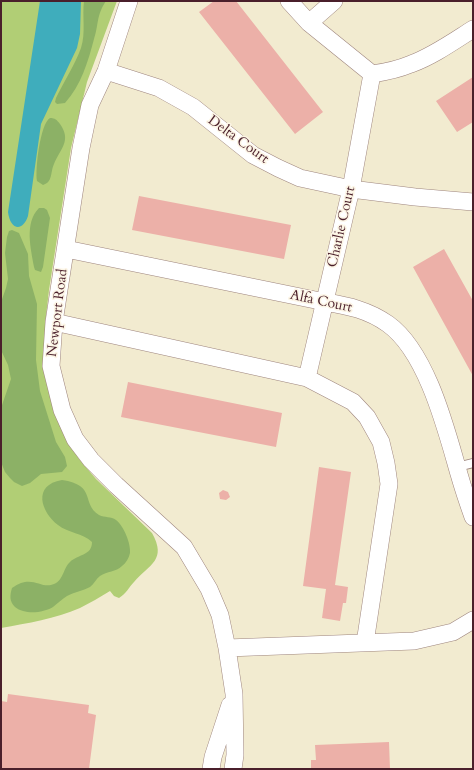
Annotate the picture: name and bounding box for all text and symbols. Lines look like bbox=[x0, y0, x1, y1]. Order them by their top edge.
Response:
street label: Delta Court bbox=[204, 112, 272, 168]
street label: Charlie Court bbox=[325, 185, 359, 269]
street label: Newport Road bbox=[44, 268, 72, 358]
street label: Alfa Court bbox=[288, 287, 354, 317]

